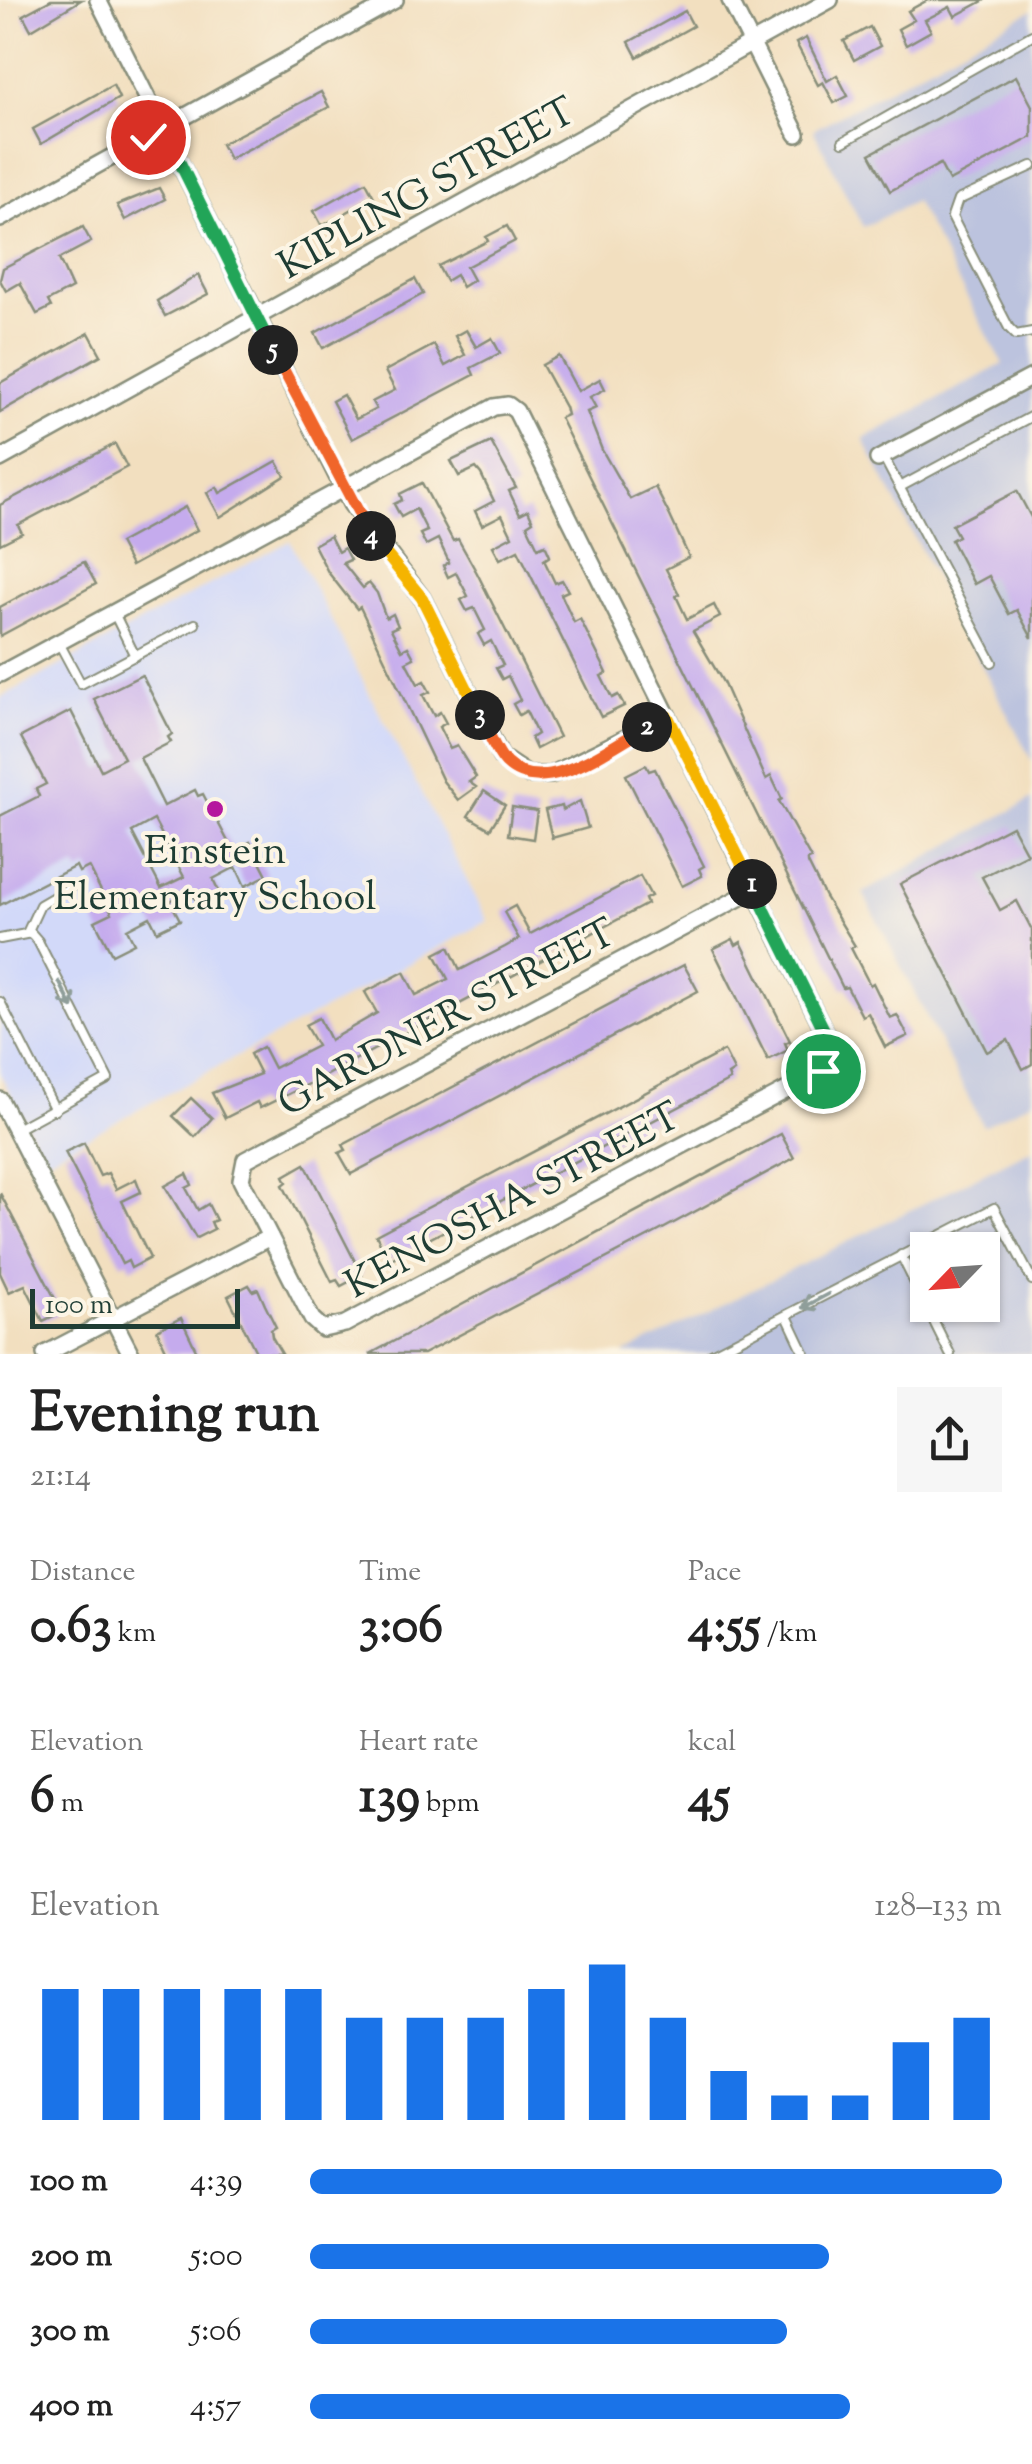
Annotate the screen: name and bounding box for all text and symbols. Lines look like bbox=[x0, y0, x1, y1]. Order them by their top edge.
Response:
street label: KIPLING STREET bbox=[269, 85, 587, 296]
pin bbox=[106, 95, 191, 180]
icon: check bbox=[121, 110, 176, 165]
pin: 5 bbox=[248, 325, 298, 375]
text: 5 bbox=[268, 330, 278, 370]
pin: 4 bbox=[346, 511, 396, 561]
text: 4 bbox=[364, 516, 378, 556]
pin: 3 bbox=[455, 690, 505, 740]
text: 3 bbox=[474, 695, 486, 735]
pin: 2 bbox=[622, 702, 672, 752]
text: 2 bbox=[640, 707, 654, 747]
marker: Einstein Elementary School bbox=[204, 798, 226, 820]
place label: Einstein Elementary School bbox=[54, 825, 376, 928]
pin: 1 bbox=[727, 859, 777, 909]
text: 1 bbox=[747, 864, 757, 904]
street label: GARDNER STREET bbox=[269, 907, 627, 1133]
one-way arrow bbox=[57, 979, 76, 1009]
pin bbox=[781, 1029, 866, 1114]
icon: arrive bbox=[796, 1044, 851, 1099]
street label: KENOSHA STREET bbox=[336, 1090, 692, 1316]
north arrow bbox=[910, 1232, 1000, 1322]
map controls bbox=[910, 1232, 1000, 1322]
scale bar bbox=[30, 1284, 240, 1328]
text: 100 m bbox=[45, 1286, 113, 1326]
one-way arrow bbox=[801, 1292, 830, 1311]
text: Evening run bbox=[30, 1377, 319, 1456]
button: share bbox=[897, 1387, 1002, 1492]
text: 21:14 bbox=[30, 1454, 91, 1500]
text: Distance bbox=[30, 1553, 136, 1593]
text: Time bbox=[359, 1553, 421, 1593]
text: Pace bbox=[688, 1553, 742, 1593]
text: 0.63 bbox=[30, 1593, 112, 1665]
text: 3:06 bbox=[359, 1593, 443, 1665]
text: 4:55 bbox=[688, 1593, 761, 1665]
text: km bbox=[112, 1614, 156, 1654]
text: /km bbox=[761, 1614, 817, 1654]
text: Elevation bbox=[30, 1723, 144, 1763]
text: Heart rate bbox=[359, 1723, 479, 1763]
text: kcal bbox=[688, 1723, 736, 1763]
text: 6 bbox=[30, 1763, 55, 1835]
text: 139 bbox=[359, 1763, 420, 1835]
text: 45 bbox=[688, 1763, 730, 1835]
text: m bbox=[55, 1784, 84, 1824]
text: bpm bbox=[420, 1784, 480, 1824]
text: Elevation bbox=[30, 1884, 160, 1930]
text: 128–133 m bbox=[874, 1884, 1002, 1930]
text: 100 m bbox=[30, 2159, 108, 2205]
text: 4:39 bbox=[190, 2159, 243, 2205]
text: 200 m bbox=[30, 2234, 112, 2280]
text: 5:00 bbox=[190, 2234, 243, 2280]
text: 300 m bbox=[30, 2309, 110, 2355]
text: 5:06 bbox=[190, 2309, 242, 2355]
text: 400 m bbox=[30, 2384, 113, 2430]
text: 4:57 bbox=[190, 2384, 241, 2430]

